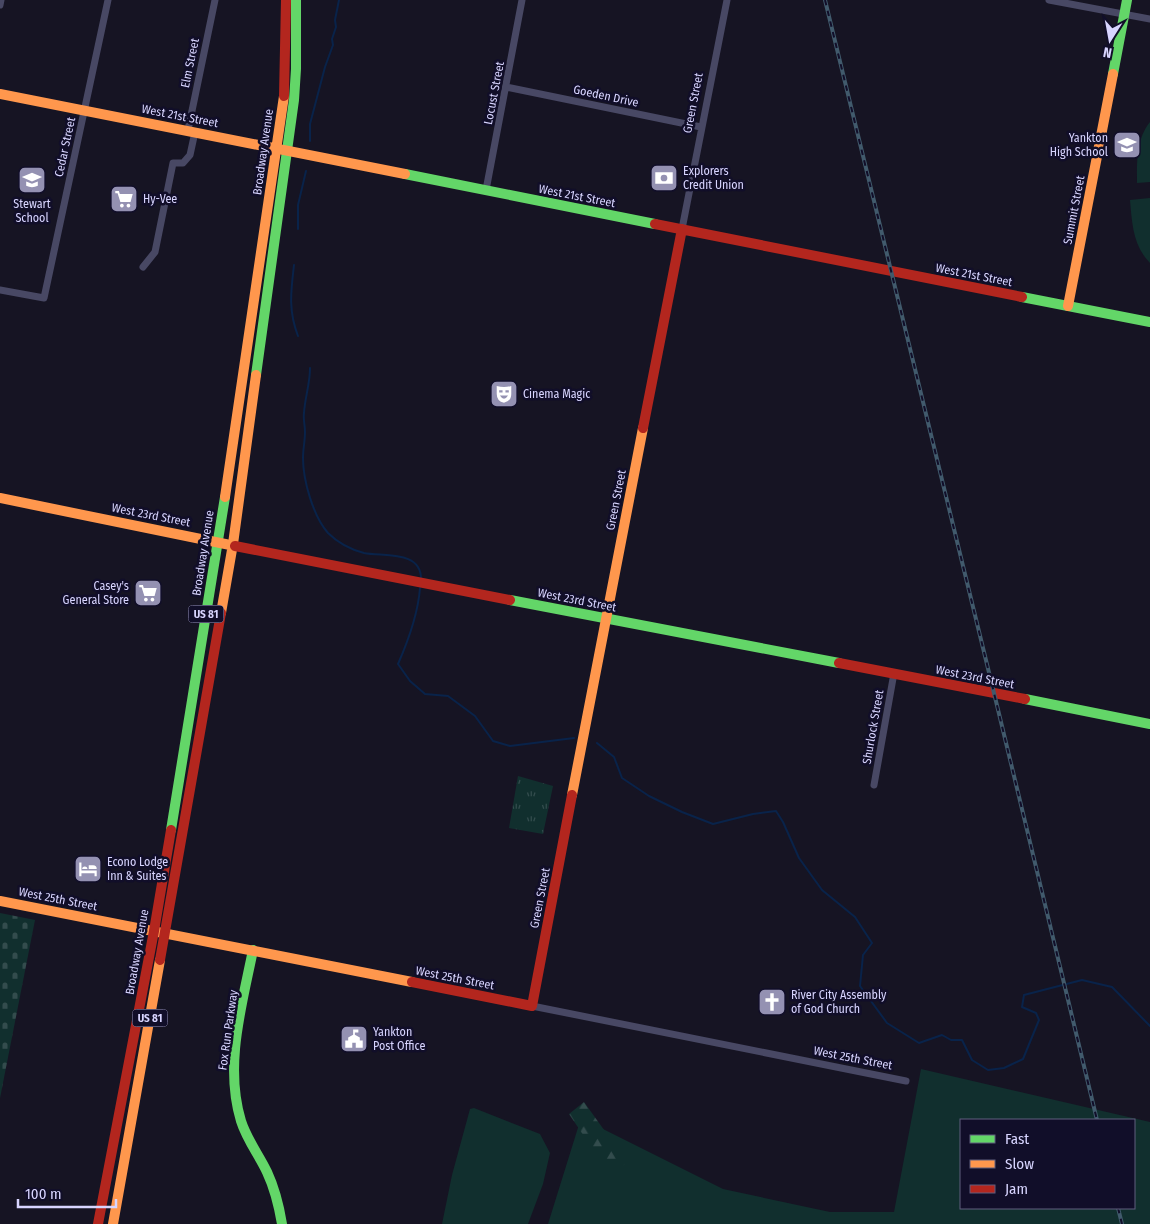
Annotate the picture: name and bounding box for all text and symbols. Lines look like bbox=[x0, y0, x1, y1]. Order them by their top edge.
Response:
north arrow bbox=[1085, 15, 1135, 65]
street label: Elm Street bbox=[178, 37, 202, 89]
text: N bbox=[1102, 43, 1113, 61]
street label: Locust Street bbox=[481, 60, 507, 126]
street label: Green Street bbox=[680, 72, 706, 134]
street label: Goeden Drive bbox=[572, 82, 640, 110]
street label: West 21st Street bbox=[141, 102, 220, 130]
street label: Broadway Avenue bbox=[250, 108, 276, 196]
street label: Cedar Street bbox=[52, 116, 78, 178]
school or university icon: Yankton High School bbox=[1112, 130, 1142, 160]
place label: Yankton High School bbox=[1050, 131, 1108, 159]
bank icon: Explorers Credit Union bbox=[649, 163, 679, 193]
place label: Explorers Credit Union bbox=[683, 164, 744, 192]
school or university icon: Stewart School bbox=[17, 165, 47, 195]
street label: Summit Street bbox=[1060, 174, 1088, 246]
street label: West 21st Street bbox=[538, 182, 617, 210]
supermarket icon: Hy-Vee bbox=[109, 184, 139, 214]
place label: Hy-Vee bbox=[143, 192, 177, 206]
place label: Stewart School bbox=[13, 197, 51, 225]
street label: West 21st Street bbox=[935, 261, 1014, 289]
theatre icon: Cinema Magic bbox=[489, 379, 519, 409]
place label: Cinema Magic bbox=[523, 387, 590, 401]
street label: Green Street bbox=[603, 469, 629, 531]
street label: West 23rd Street bbox=[110, 500, 192, 530]
street label: Broadway Avenue bbox=[189, 509, 217, 597]
supermarket icon: Casey's General Store bbox=[133, 578, 163, 608]
place label: Casey's General Store bbox=[63, 579, 129, 607]
street label: West 23rd Street bbox=[536, 585, 618, 615]
road number: US 81 bbox=[188, 606, 224, 622]
street label: West 23rd Street bbox=[934, 662, 1016, 692]
street label: Shurlock Street bbox=[860, 689, 886, 765]
hotel icon: Econo Lodge Inn & Suites bbox=[73, 854, 103, 884]
place label: Econo Lodge Inn & Suites bbox=[107, 855, 168, 883]
street label: Green Street bbox=[527, 867, 553, 929]
street label: West 25th Street bbox=[17, 884, 99, 914]
street label: Broadway Avenue bbox=[123, 908, 151, 996]
street label: West 25th Street bbox=[414, 963, 496, 993]
church icon: River City Assembly of God Church bbox=[757, 987, 787, 1017]
street label: Fox Run Parkway bbox=[215, 988, 241, 1071]
place label: River City Assembly of God Church bbox=[791, 988, 887, 1016]
road number: US 81 bbox=[132, 1010, 168, 1026]
public building icon: Yankton Post Office bbox=[339, 1024, 369, 1054]
place label: Yankton Post Office bbox=[373, 1025, 425, 1053]
street label: West 25th Street bbox=[812, 1043, 894, 1073]
legend bbox=[960, 1119, 1135, 1209]
text: Fast bbox=[1005, 1130, 1029, 1148]
text: Slow bbox=[1005, 1155, 1034, 1173]
scale bar bbox=[18, 1176, 115, 1208]
text: Jam bbox=[1005, 1180, 1028, 1198]
text: 100 m bbox=[25, 1185, 62, 1203]

